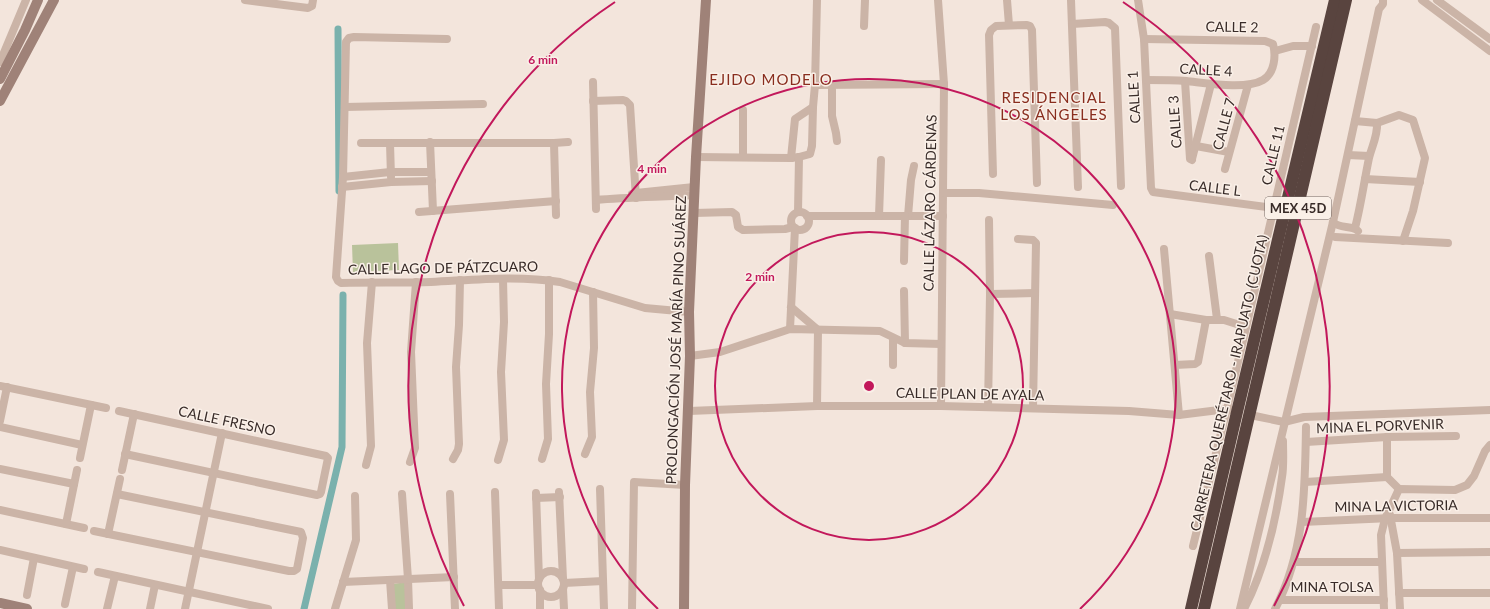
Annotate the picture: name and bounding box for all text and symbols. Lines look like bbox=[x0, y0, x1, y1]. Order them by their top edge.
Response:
street label: CALLE 2 bbox=[1205, 18, 1259, 35]
text: 6 min bbox=[528, 52, 558, 67]
street label: CALLE 4 bbox=[1179, 60, 1233, 79]
district label: EJIDO MODELO bbox=[709, 70, 833, 88]
street label: CALLE 1 bbox=[1124, 70, 1143, 124]
district label: RESIDENCIAL LOS ÁNGELES bbox=[1000, 88, 1108, 123]
street label: CALLE 3 bbox=[1164, 95, 1185, 149]
street label: CALLE 7 bbox=[1208, 96, 1239, 152]
street label: CALLE LÁZARO CÁRDENAS bbox=[919, 114, 940, 292]
street label: CALLE 11 bbox=[1257, 123, 1288, 187]
text: 4 min bbox=[637, 161, 667, 176]
street label: CALLE L bbox=[1188, 176, 1242, 199]
street label: PROLONGACIÓN JOSÉ MARÍA PINO SUÁREZ bbox=[662, 195, 689, 485]
road number: MEX 45D bbox=[1265, 197, 1331, 219]
street label: CARRETERA QUERÉTARO - IRAPUATO (CUOTA) bbox=[1186, 233, 1271, 533]
street label: CALLE LAGO DE PÁTZCUARO bbox=[348, 257, 538, 278]
text: 2 min bbox=[745, 269, 775, 284]
centre of rings bbox=[862, 379, 876, 393]
street label: CALLE PLAN DE AYALA bbox=[896, 384, 1045, 403]
street label: CALLE FRESNO bbox=[177, 402, 277, 439]
street label: MINA EL PORVENIR bbox=[1316, 415, 1444, 436]
street label: MINA LA VICTORIA bbox=[1334, 496, 1458, 515]
street label: MINA TOLSA bbox=[1291, 578, 1374, 595]

